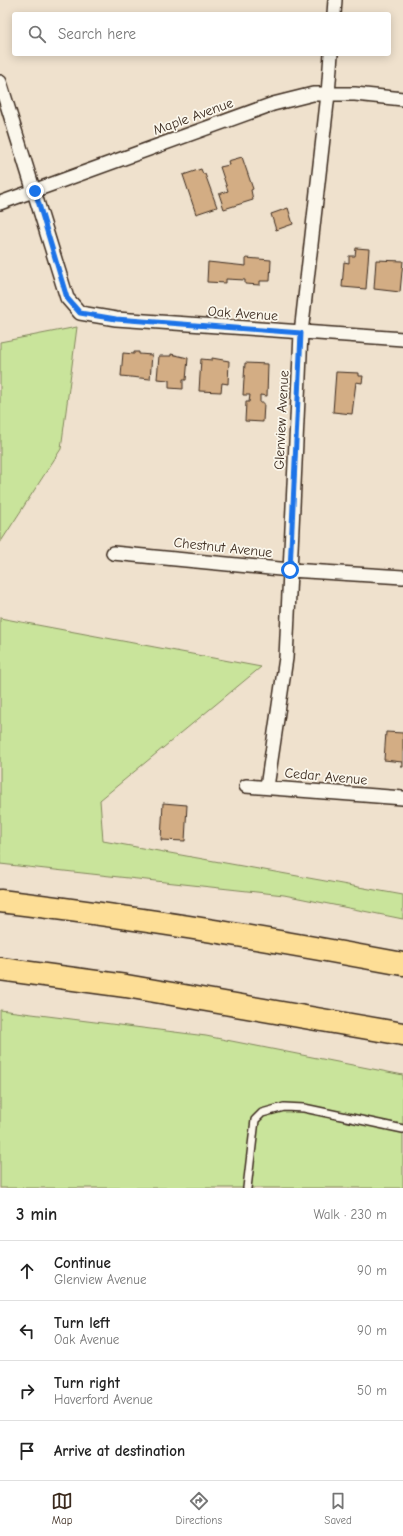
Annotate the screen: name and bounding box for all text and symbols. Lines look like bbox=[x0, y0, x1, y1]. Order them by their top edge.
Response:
search box bbox=[12, 12, 391, 56]
icon: search bbox=[26, 23, 48, 45]
text: Search here bbox=[58, 25, 136, 43]
street label: Maple Avenue bbox=[151, 94, 235, 139]
route end bbox=[26, 182, 44, 200]
street label: Oak Avenue bbox=[207, 303, 279, 324]
street label: Glenview Avenue bbox=[270, 370, 293, 470]
street label: Chestnut Avenue bbox=[173, 534, 273, 561]
route start bbox=[281, 561, 299, 579]
street label: Cedar Avenue bbox=[284, 764, 368, 789]
text: 3 min bbox=[16, 1205, 57, 1224]
text: Walk · 230 m bbox=[313, 1207, 387, 1222]
text: Continue bbox=[54, 1254, 111, 1272]
icon: ahead bbox=[16, 1260, 38, 1282]
text: 90 m bbox=[357, 1263, 387, 1278]
text: Glenview Avenue bbox=[54, 1272, 146, 1287]
text: Turn left bbox=[54, 1314, 110, 1332]
icon: left bbox=[16, 1320, 38, 1342]
text: 90 m bbox=[357, 1323, 387, 1338]
text: Oak Avenue bbox=[54, 1332, 119, 1347]
text: Turn right bbox=[54, 1374, 120, 1392]
icon: right bbox=[16, 1380, 38, 1402]
text: 50 m bbox=[357, 1383, 387, 1398]
text: Haverford Avenue bbox=[54, 1392, 153, 1407]
icon: arrive bbox=[16, 1440, 38, 1462]
text: Arrive at destination bbox=[54, 1442, 185, 1460]
tab: Map bbox=[51, 1490, 73, 1527]
tab: Directions bbox=[175, 1490, 222, 1527]
tab: Saved bbox=[324, 1490, 352, 1527]

